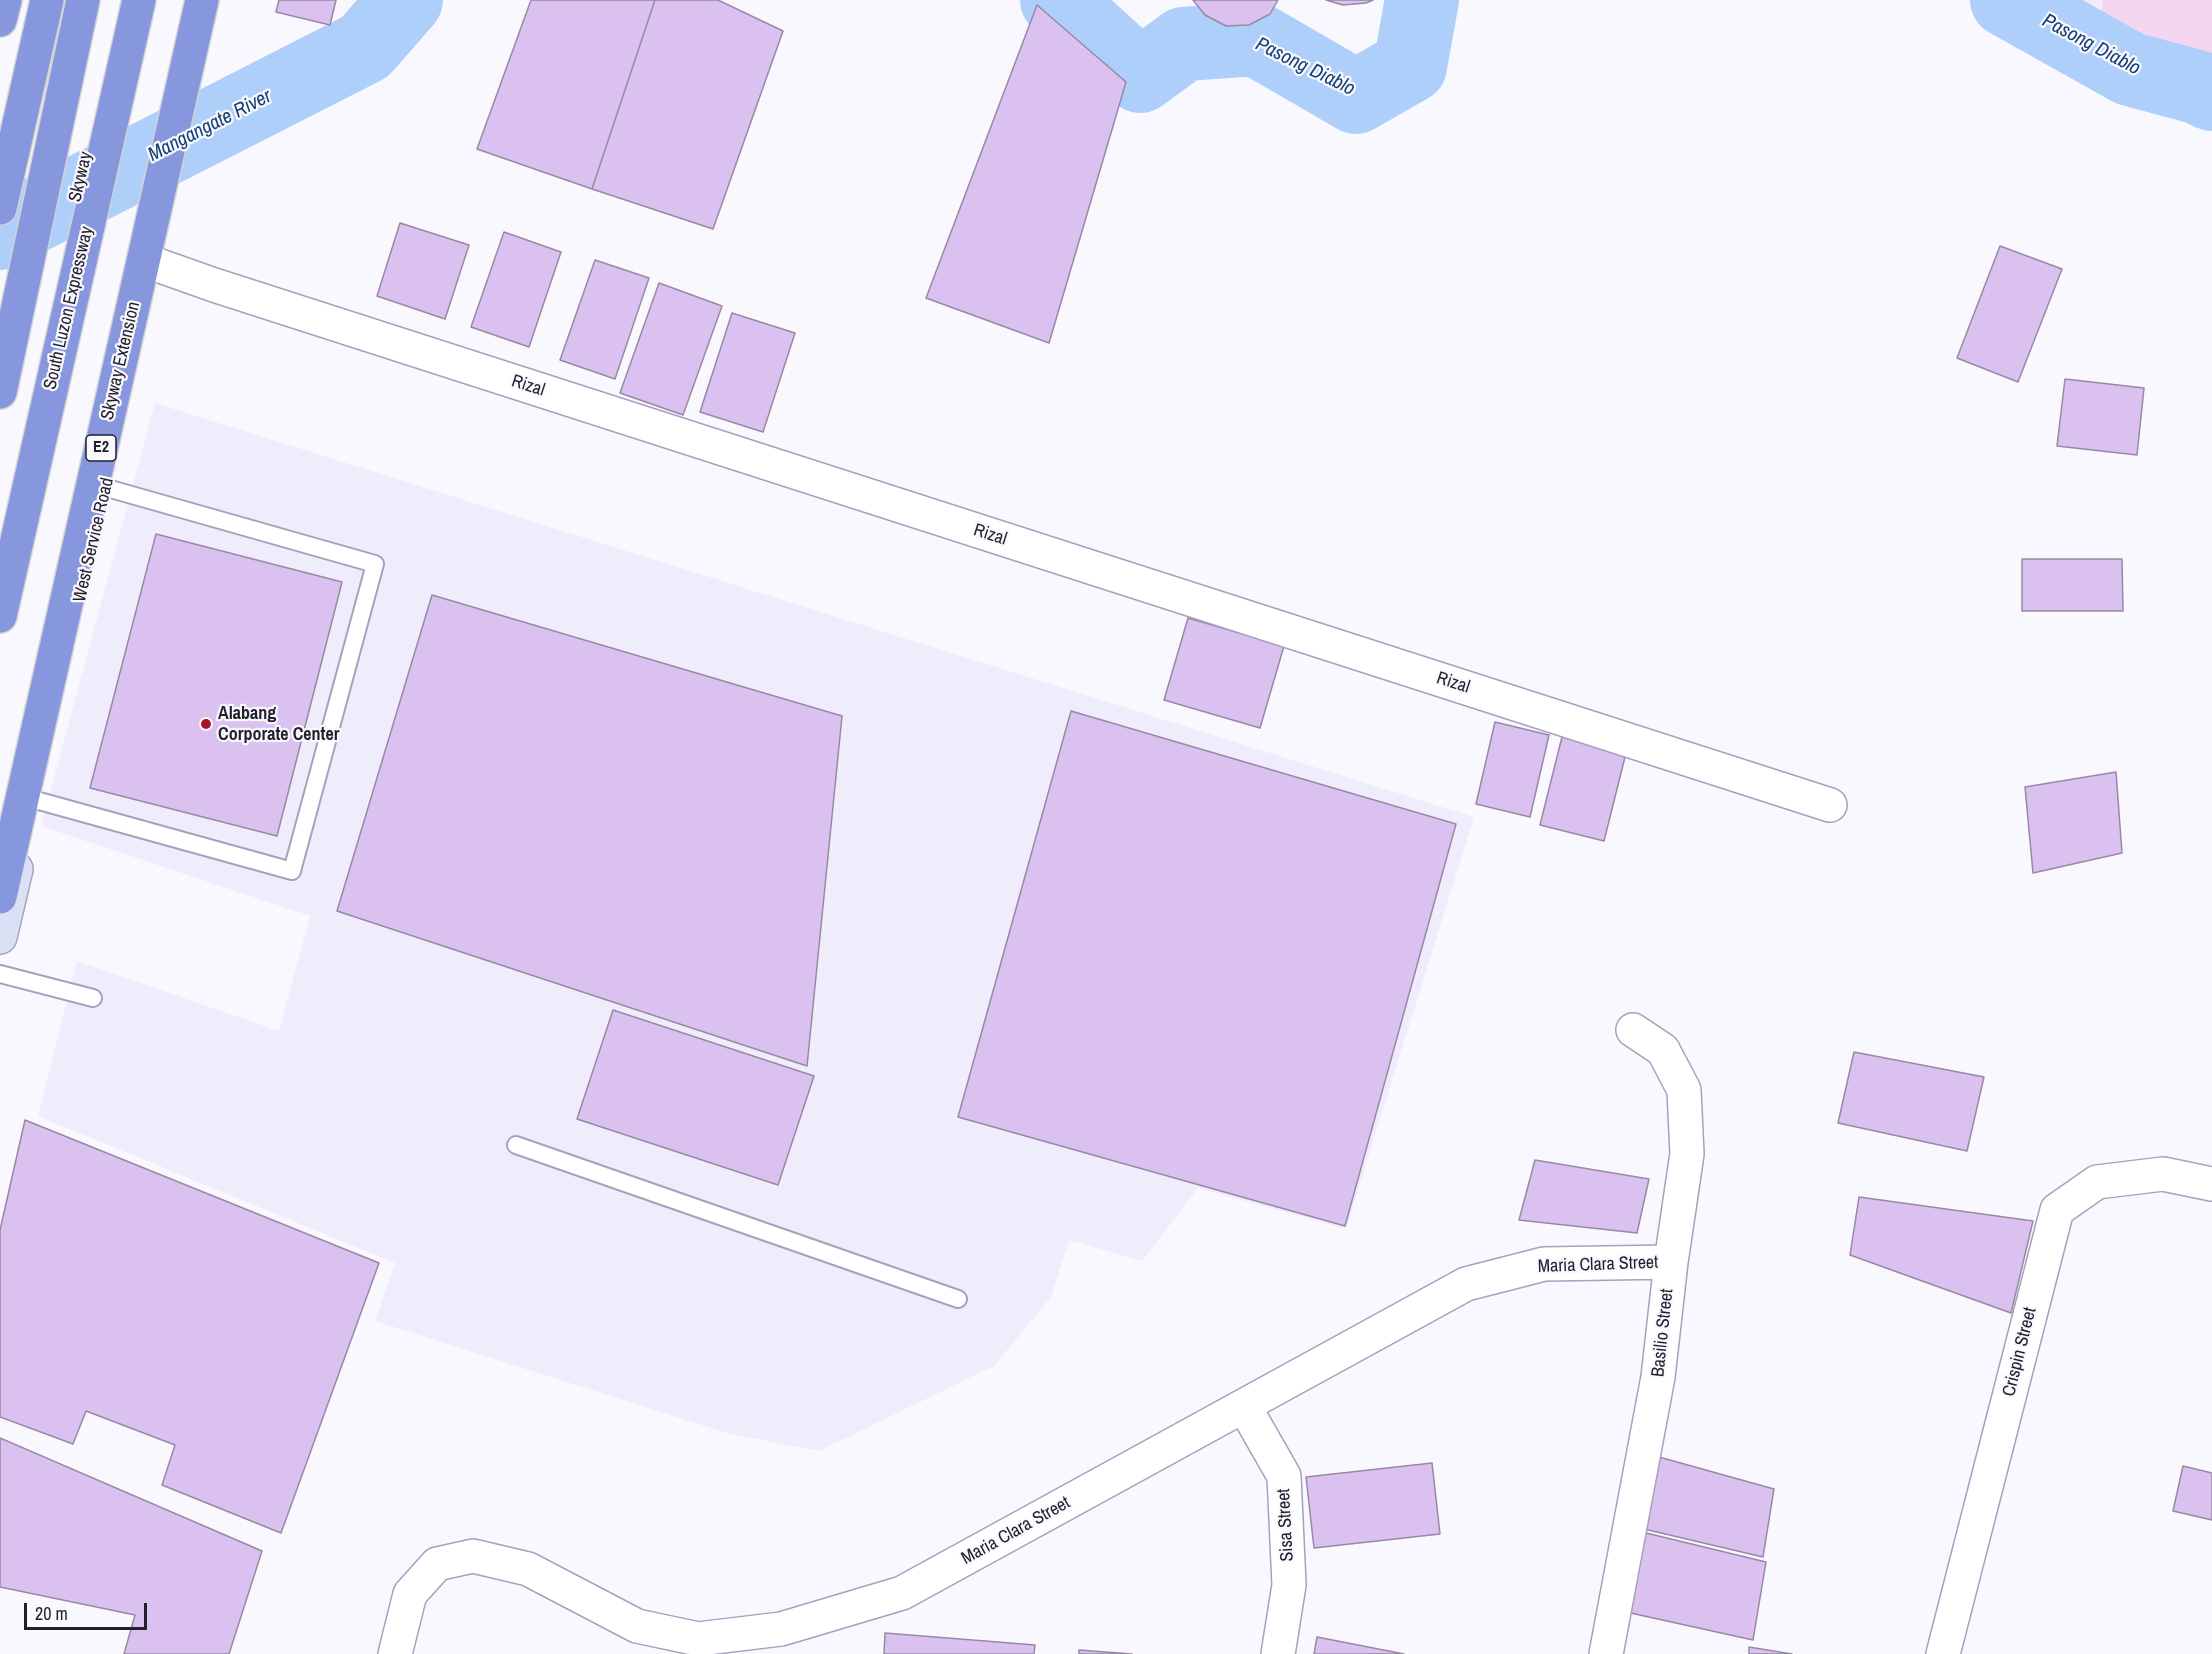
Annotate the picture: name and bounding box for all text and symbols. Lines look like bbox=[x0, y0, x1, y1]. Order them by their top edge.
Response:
water label: Pasong Diablo bbox=[2038, 9, 2144, 81]
water label: Pasong Diablo bbox=[1251, 33, 1359, 101]
water label: Mangangate River bbox=[144, 85, 276, 167]
street label: Skyway bbox=[65, 150, 97, 204]
street label: South Luzon Expressway bbox=[40, 224, 98, 392]
street label: Skyway Extension bbox=[97, 300, 145, 422]
street label: Rizal bbox=[509, 371, 547, 401]
road number: E2 bbox=[86, 435, 116, 461]
street label: West Service Road bbox=[69, 476, 119, 604]
street label: Rizal bbox=[971, 520, 1009, 550]
street label: Rizal bbox=[1434, 668, 1472, 698]
place label: Alabang Corporate Center bbox=[218, 703, 339, 746]
marker: Alabang Corporate Center bbox=[199, 717, 213, 731]
street label: Maria Clara Street bbox=[1537, 1252, 1659, 1278]
street label: Basilio Street bbox=[1648, 1288, 1678, 1378]
street label: Crispin Street bbox=[1999, 1305, 2041, 1399]
street label: Sisa Street bbox=[1273, 1488, 1299, 1562]
street label: Maria Clara Street bbox=[958, 1492, 1074, 1570]
scale bar bbox=[27, 1591, 150, 1629]
text: 20 m bbox=[35, 1601, 68, 1626]

